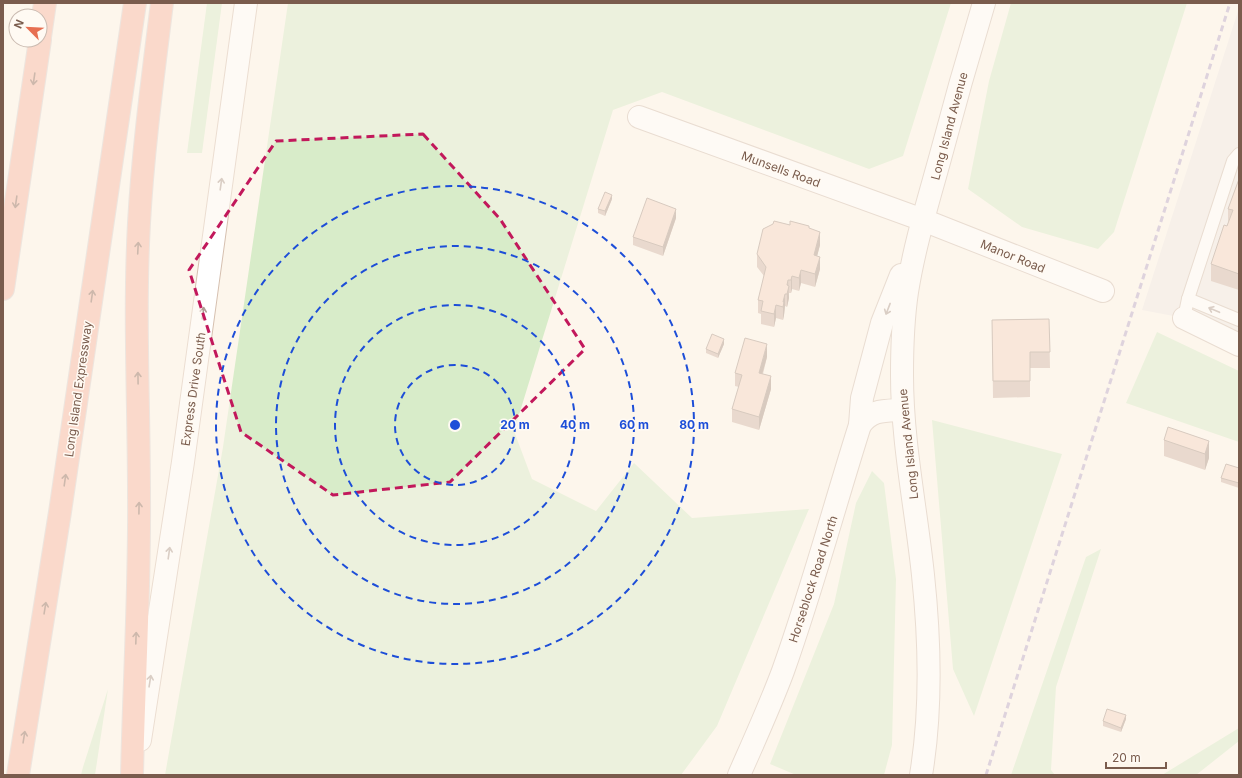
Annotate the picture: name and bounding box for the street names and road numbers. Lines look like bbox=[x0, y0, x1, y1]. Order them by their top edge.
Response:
street label: Long Island Avenue bbox=[927, 70, 971, 182]
street label: Munsells Road bbox=[740, 148, 822, 190]
street label: Manor Road bbox=[978, 236, 1048, 276]
street label: Long Island Expressway bbox=[61, 320, 95, 458]
street label: Express Drive South bbox=[178, 331, 208, 447]
street label: Long Island Avenue bbox=[895, 388, 921, 500]
street label: Horseblock Road North bbox=[785, 514, 841, 644]

